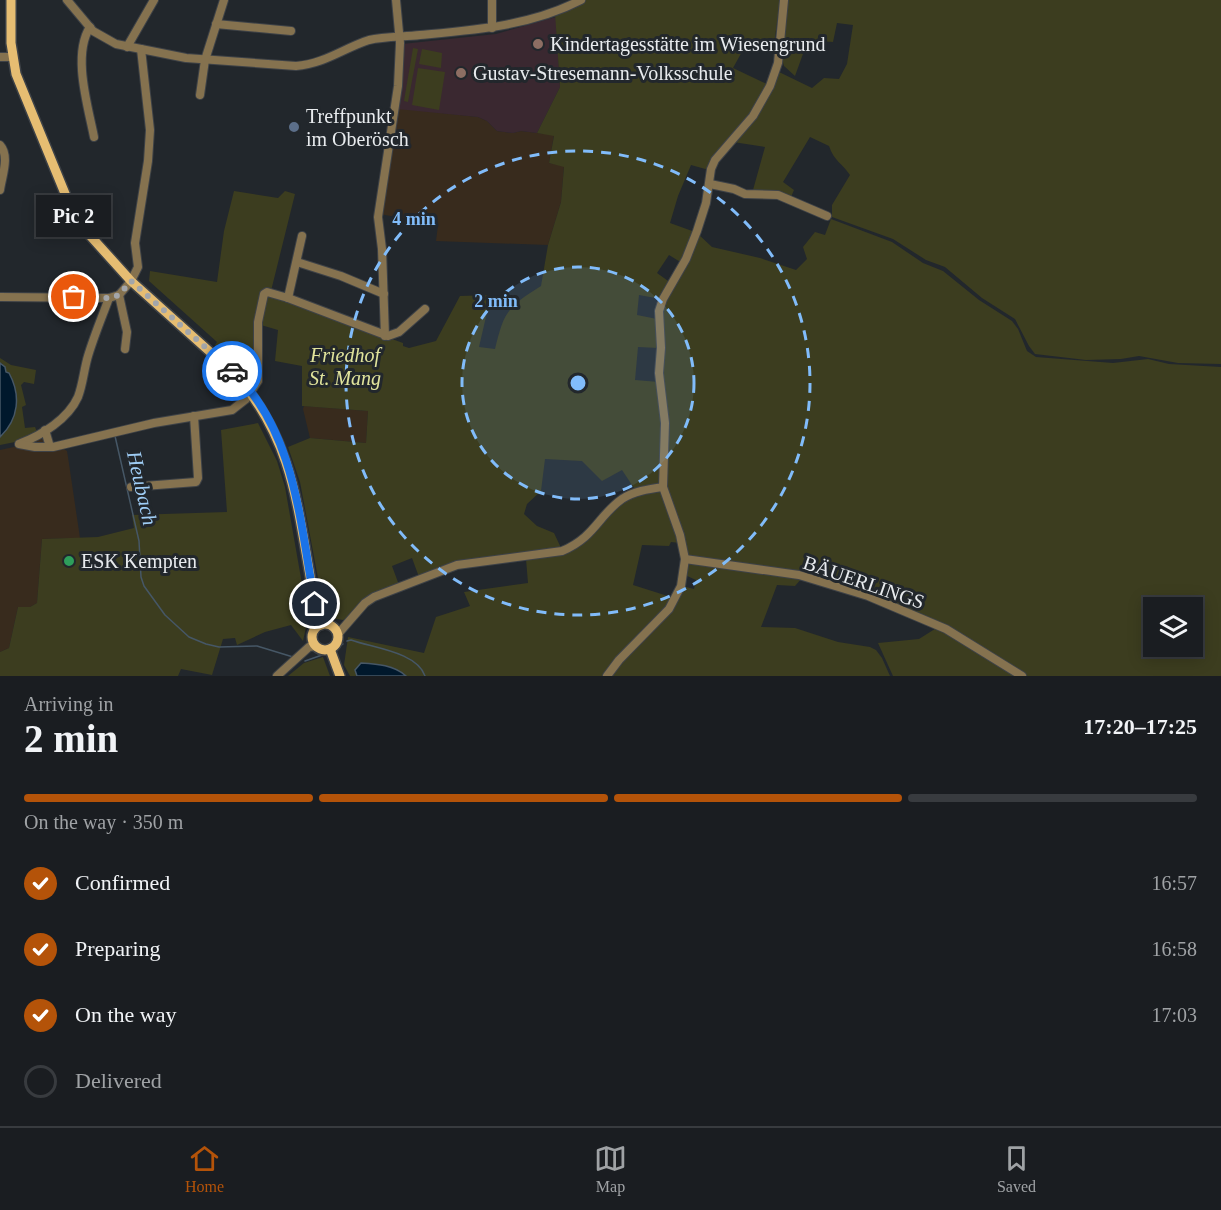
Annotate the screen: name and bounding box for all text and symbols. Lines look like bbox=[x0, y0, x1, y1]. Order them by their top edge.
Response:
place label: Kindertagesstätte im Wiesengrund bbox=[550, 33, 825, 56]
marker: Kindertagesstätte im Wiesengrund bbox=[531, 37, 545, 51]
place label: Gustav-Stresemann-Volksschule bbox=[473, 62, 733, 84]
marker: Gustav-Stresemann-Volksschule bbox=[454, 66, 468, 80]
place label: Treffpunkt im Oberösch bbox=[306, 105, 409, 150]
marker: Treffpunkt im Oberösch bbox=[287, 120, 301, 134]
callout: Pic 2 bbox=[36, 195, 112, 237]
text: Pic 2 bbox=[53, 205, 94, 227]
text: 4 min bbox=[392, 209, 436, 229]
pin bbox=[48, 271, 99, 322]
icon: bag bbox=[57, 280, 90, 313]
text: 2 min bbox=[474, 291, 518, 311]
courier bbox=[202, 341, 262, 401]
park label: Friedhof St. Mang bbox=[309, 344, 382, 390]
icon: car bbox=[216, 355, 249, 388]
centre of rings bbox=[568, 373, 588, 393]
water label: Heubach bbox=[122, 447, 162, 528]
place label: ESK Kempten bbox=[81, 550, 197, 573]
street label: BÄUERLINGS bbox=[801, 551, 927, 613]
marker: ESK Kempten bbox=[62, 554, 76, 568]
pin bbox=[289, 578, 340, 629]
icon: home bbox=[298, 587, 331, 620]
map controls bbox=[1143, 597, 1203, 657]
button: layers bbox=[1143, 597, 1203, 657]
text: Arriving in bbox=[24, 693, 113, 715]
text: 17:20–17:25 bbox=[1083, 714, 1197, 739]
text: 2 min bbox=[24, 717, 118, 760]
text: On the way · 350 m bbox=[24, 811, 183, 833]
icon: check bbox=[24, 867, 57, 900]
text: Confirmed bbox=[75, 870, 170, 895]
text: 16:57 bbox=[1151, 872, 1197, 894]
icon: check bbox=[24, 933, 57, 966]
text: Preparing bbox=[75, 936, 161, 961]
text: 16:58 bbox=[1151, 938, 1197, 960]
icon: check bbox=[24, 999, 57, 1032]
text: On the way bbox=[75, 1002, 176, 1027]
text: 17:03 bbox=[1151, 1004, 1197, 1026]
text: Delivered bbox=[75, 1068, 162, 1093]
tab: Home bbox=[185, 1142, 224, 1196]
tab: Map bbox=[594, 1142, 627, 1196]
tab: Saved bbox=[997, 1142, 1036, 1196]

